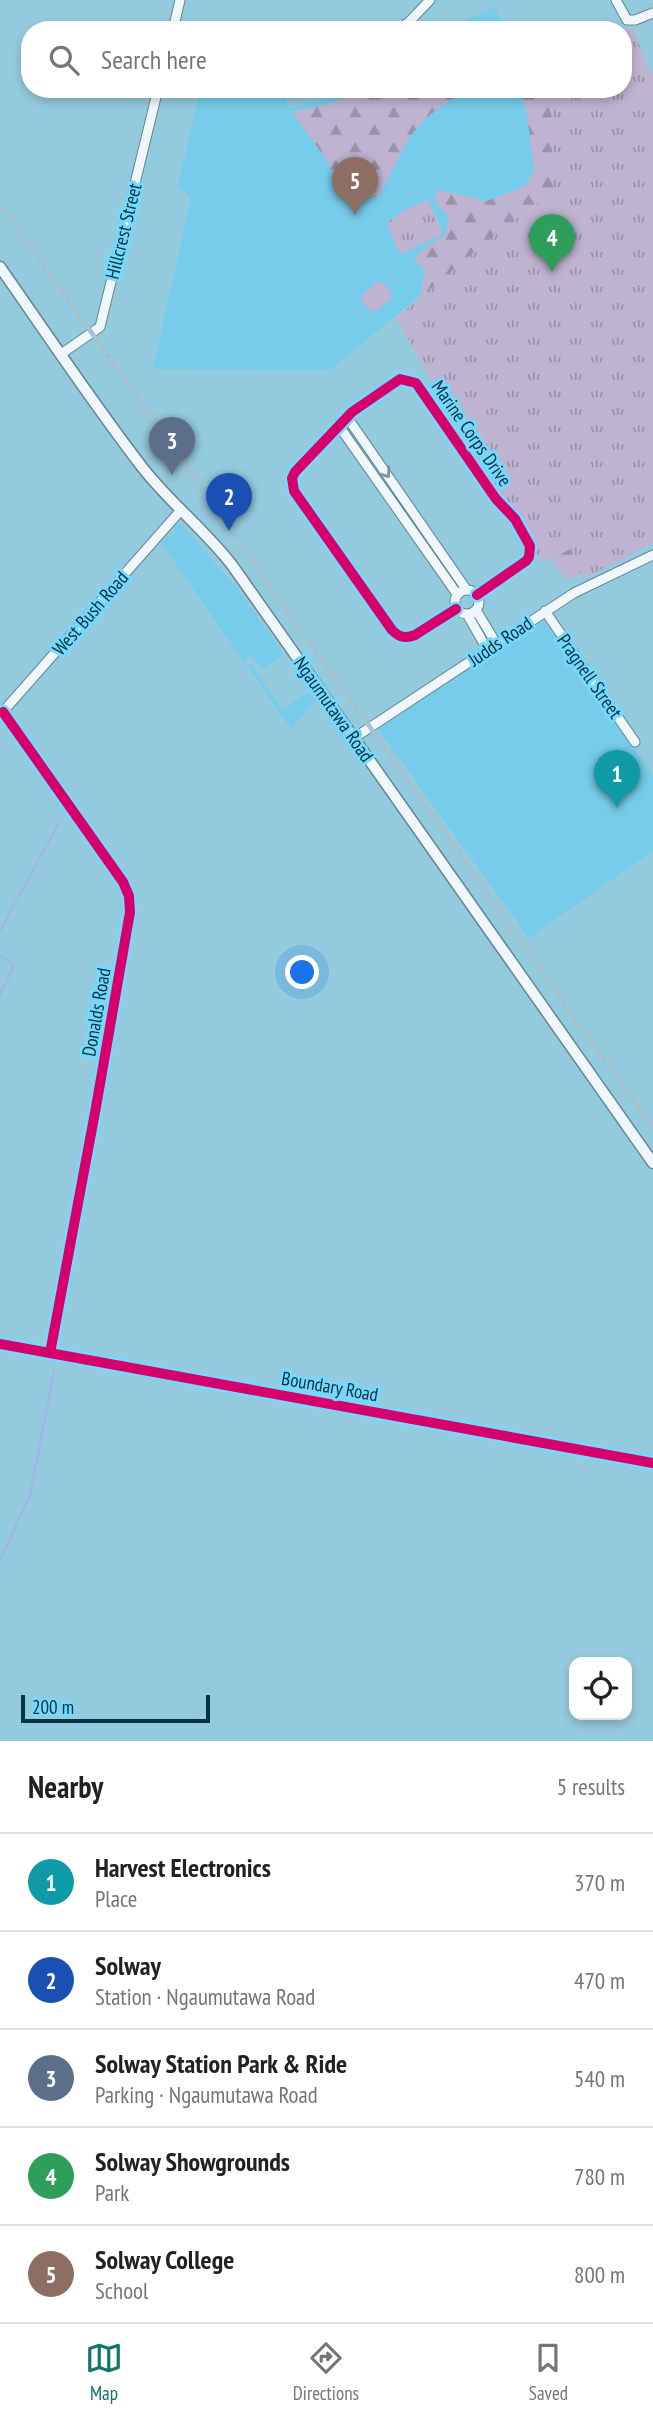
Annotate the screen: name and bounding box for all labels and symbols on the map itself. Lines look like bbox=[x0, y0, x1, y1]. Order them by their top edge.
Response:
pin: 5 bbox=[332, 157, 378, 215]
street label: Hillcrest Street bbox=[100, 180, 147, 281]
pin: 4 bbox=[529, 214, 575, 272]
street label: Marine Corps Drive bbox=[427, 375, 517, 491]
pin: 3 bbox=[149, 417, 195, 475]
one-way arrow bbox=[377, 465, 390, 478]
pin: 2 bbox=[206, 473, 252, 531]
street label: West Bush Road bbox=[47, 566, 133, 660]
street label: Judds Road bbox=[463, 611, 537, 672]
street label: Pragnell Street bbox=[552, 629, 628, 723]
street label: Ngaumutawa Road bbox=[289, 652, 379, 766]
pin: 1 bbox=[594, 750, 640, 808]
your location bbox=[285, 955, 319, 989]
street label: Donalds Road bbox=[76, 966, 116, 1058]
street label: Boundary Road bbox=[280, 1366, 380, 1406]
scale bar bbox=[21, 1692, 210, 1724]

